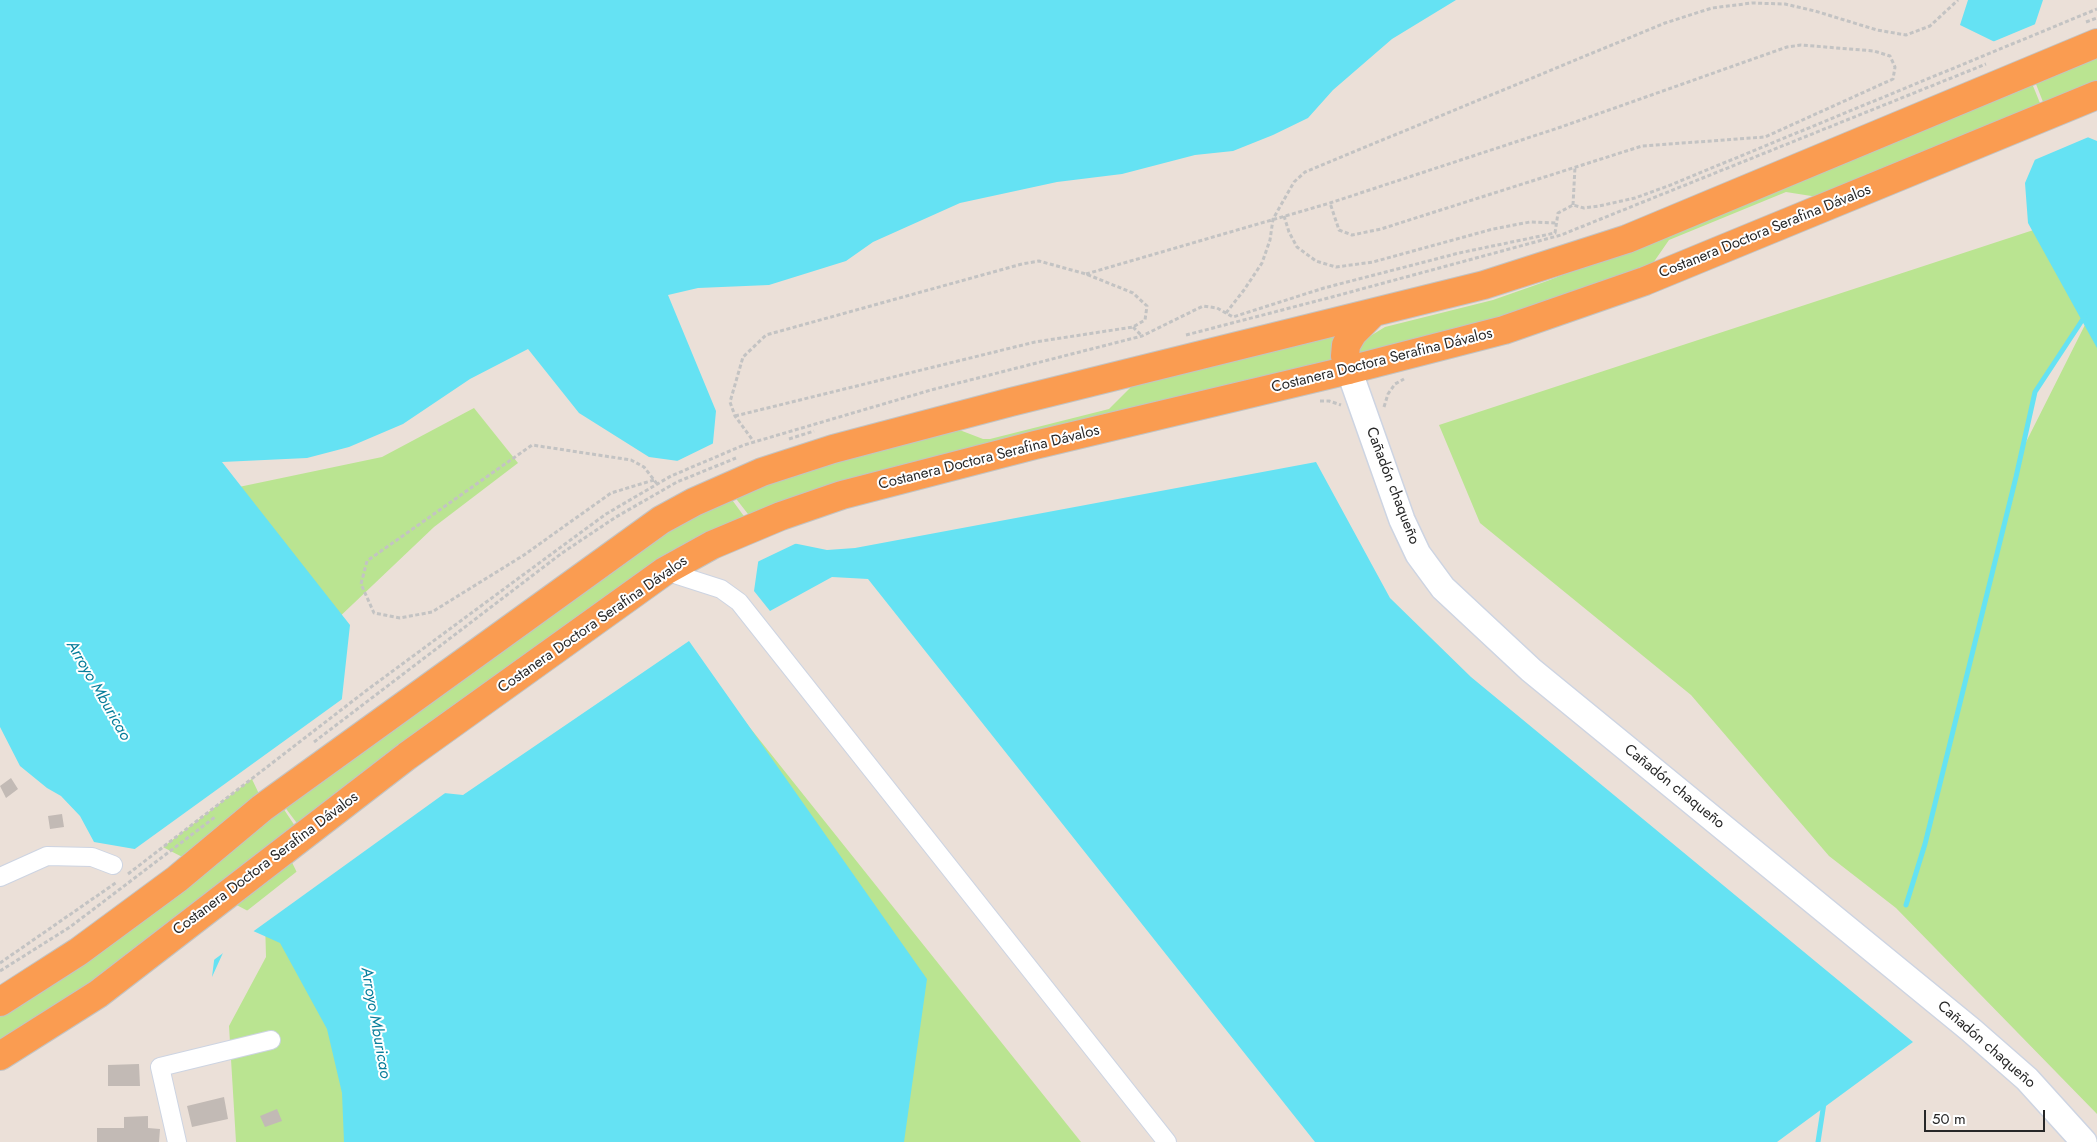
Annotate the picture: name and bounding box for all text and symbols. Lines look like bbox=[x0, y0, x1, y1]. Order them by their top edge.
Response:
street label: Costanera Doctora Serafina Dávalos bbox=[1656, 181, 1874, 283]
street label: Costanera Doctora Serafina Dávalos bbox=[1270, 325, 1494, 397]
street label: Costanera Doctora Serafina Dávalos bbox=[877, 422, 1101, 494]
street label: Cañadón chaqueño bbox=[1361, 425, 1423, 547]
street label: Costanera Doctora Serafina Dávalos bbox=[495, 553, 691, 697]
water label: Arroyo Mburicao bbox=[62, 638, 134, 744]
street label: Cañadón chaqueño bbox=[1620, 741, 1728, 833]
street label: Costanera Doctora Serafina Dávalos bbox=[170, 789, 362, 939]
water label: Arroyo Mburicao bbox=[356, 966, 394, 1080]
street label: Cañadón chaqueño bbox=[1933, 997, 2039, 1093]
scale bar bbox=[1927, 1100, 2048, 1132]
text: 50 m bbox=[1932, 1108, 1966, 1130]

